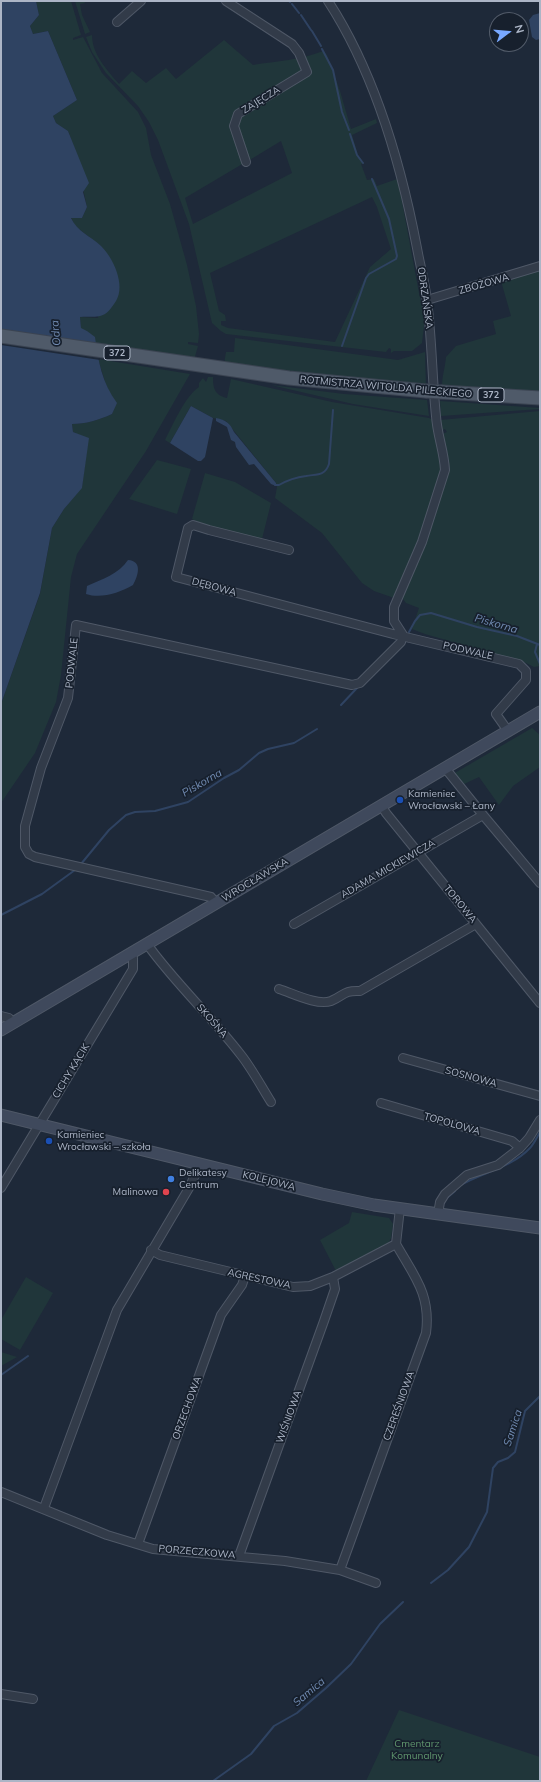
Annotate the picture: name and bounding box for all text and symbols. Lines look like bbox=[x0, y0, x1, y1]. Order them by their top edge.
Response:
north arrow bbox=[489, 12, 529, 52]
text: N bbox=[512, 23, 527, 35]
street label: ZAJĘCZA bbox=[240, 84, 282, 116]
street label: ODRZAŃSKA bbox=[415, 266, 435, 330]
street label: ZBOŻOWA bbox=[458, 271, 510, 297]
water label: Odra bbox=[48, 320, 64, 346]
road number: 372 bbox=[104, 346, 130, 360]
street label: ROTMISTRZA WITOLDA PILECKIEGO bbox=[299, 373, 473, 401]
road number: 372 bbox=[478, 388, 504, 402]
street label: DĘBOWA bbox=[190, 575, 238, 599]
water label: Piskorna bbox=[473, 612, 519, 636]
street label: PODWALE bbox=[63, 637, 81, 689]
street label: PODWALE bbox=[442, 639, 494, 663]
water label: Piskorna bbox=[180, 766, 224, 800]
place label: Kamieniec Wrocławski – Łany bbox=[408, 788, 495, 812]
marker: Kamieniec Wrocławski – Łany bbox=[395, 795, 405, 805]
street label: ADAMA MICKIEWICZA bbox=[339, 837, 437, 901]
street label: WROCŁAWSKA bbox=[220, 855, 290, 905]
street label: TOROWA bbox=[441, 882, 479, 926]
street label: SKOŚNA bbox=[194, 1002, 230, 1040]
street label: CICHY KĄCIK bbox=[50, 1041, 92, 1101]
street label: SOSNOWA bbox=[444, 1064, 498, 1090]
street label: TOPOLOWA bbox=[422, 1110, 482, 1138]
place label: Kamieniec Wrocławski – szkoła bbox=[57, 1129, 151, 1152]
marker: Kamieniec Wrocławski – szkoła bbox=[44, 1136, 54, 1146]
place label: Delikatesy Centrum bbox=[179, 1167, 227, 1190]
street label: KOLEJOWA bbox=[241, 1169, 297, 1193]
marker: Delikatesy Centrum bbox=[166, 1174, 176, 1184]
place label: Malinowa bbox=[113, 1186, 158, 1198]
marker: Malinowa bbox=[161, 1187, 171, 1197]
street label: AGRESTOWA bbox=[226, 1266, 292, 1292]
street label: CZEREŚNIOWA bbox=[381, 1370, 417, 1442]
street label: ORZECHOWA bbox=[170, 1375, 204, 1441]
street label: WIŚNIOWA bbox=[274, 1389, 304, 1445]
water label: Samica bbox=[501, 1408, 525, 1448]
street label: PORZECZKOWA bbox=[158, 1543, 236, 1561]
water label: Samica bbox=[290, 1675, 328, 1709]
park label: Cmentarz Komunalny bbox=[391, 1738, 443, 1762]

